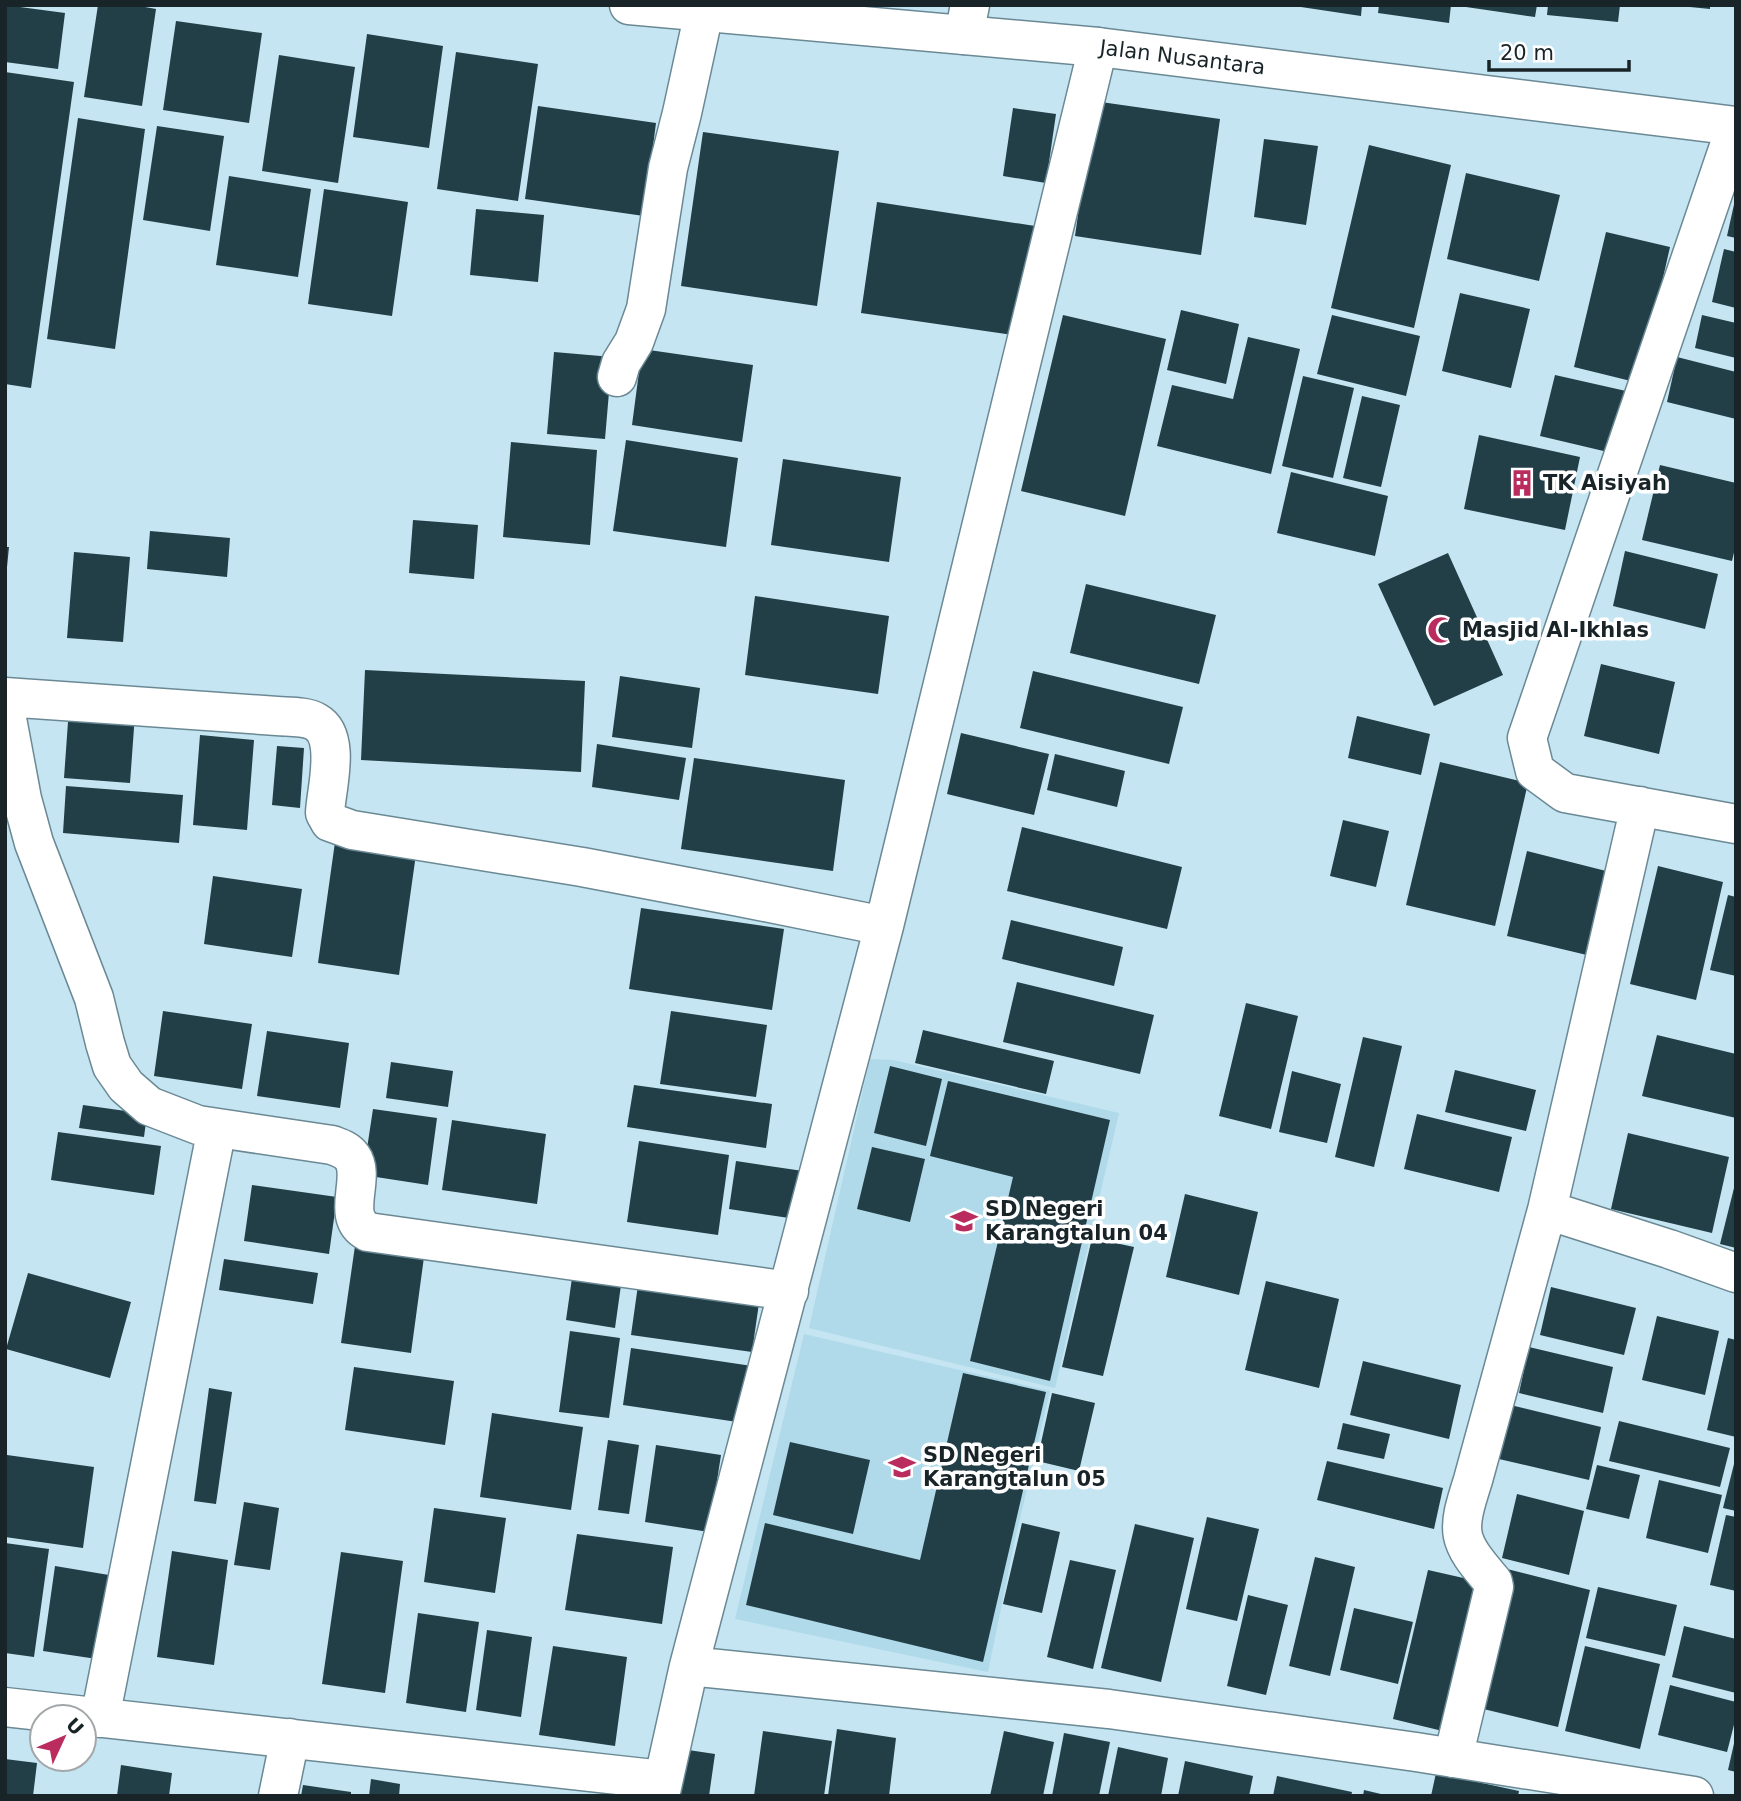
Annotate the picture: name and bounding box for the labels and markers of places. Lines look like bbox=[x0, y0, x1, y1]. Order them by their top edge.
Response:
building icon: TK Aisiyah bbox=[1507, 468, 1537, 498]
place label: TK Aisiyah bbox=[1543, 471, 1667, 495]
mosque icon: Masjid Al-Ikhlas bbox=[1426, 615, 1456, 645]
place label: Masjid Al-Ikhlas bbox=[1462, 618, 1649, 642]
place label: SD Negeri Karangtalun 04 bbox=[985, 1197, 1168, 1245]
school or university icon: SD Negeri Karangtalun 04 bbox=[949, 1206, 979, 1236]
place label: SD Negeri Karangtalun 05 bbox=[923, 1443, 1106, 1491]
school or university icon: SD Negeri Karangtalun 05 bbox=[887, 1452, 917, 1482]

